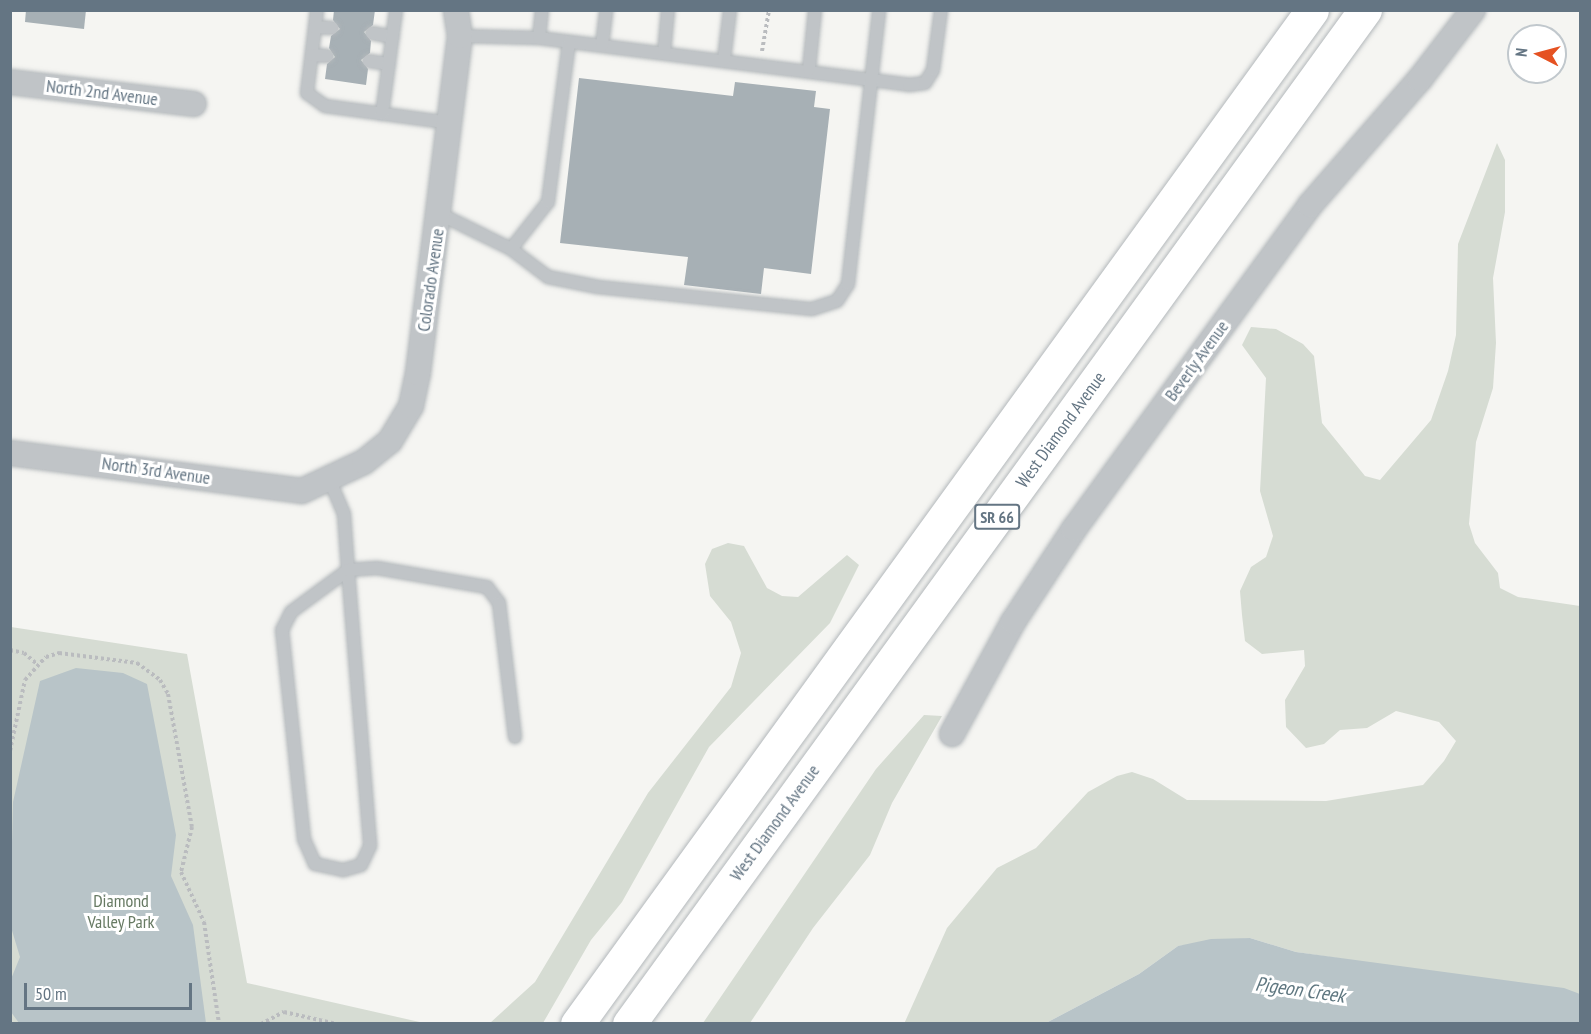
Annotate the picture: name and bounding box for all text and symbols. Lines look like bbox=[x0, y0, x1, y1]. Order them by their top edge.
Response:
north arrow bbox=[1507, 24, 1567, 84]
text: N bbox=[1511, 47, 1531, 58]
street label: North 2nd Avenue bbox=[45, 75, 159, 111]
street label: Colorado Avenue bbox=[413, 227, 449, 333]
street label: Beverly Avenue bbox=[1160, 316, 1234, 406]
street label: West Diamond Avenue bbox=[1011, 367, 1111, 493]
street label: North 3rd Avenue bbox=[100, 453, 212, 489]
road number: SR 66 bbox=[973, 504, 1021, 530]
street label: West Diamond Avenue bbox=[725, 760, 825, 886]
park label: Diamond Valley Park bbox=[87, 891, 155, 934]
scale bar bbox=[27, 971, 195, 1009]
water label: Pigeon Creek bbox=[1254, 972, 1346, 1008]
text: 50 m bbox=[35, 982, 67, 1005]

